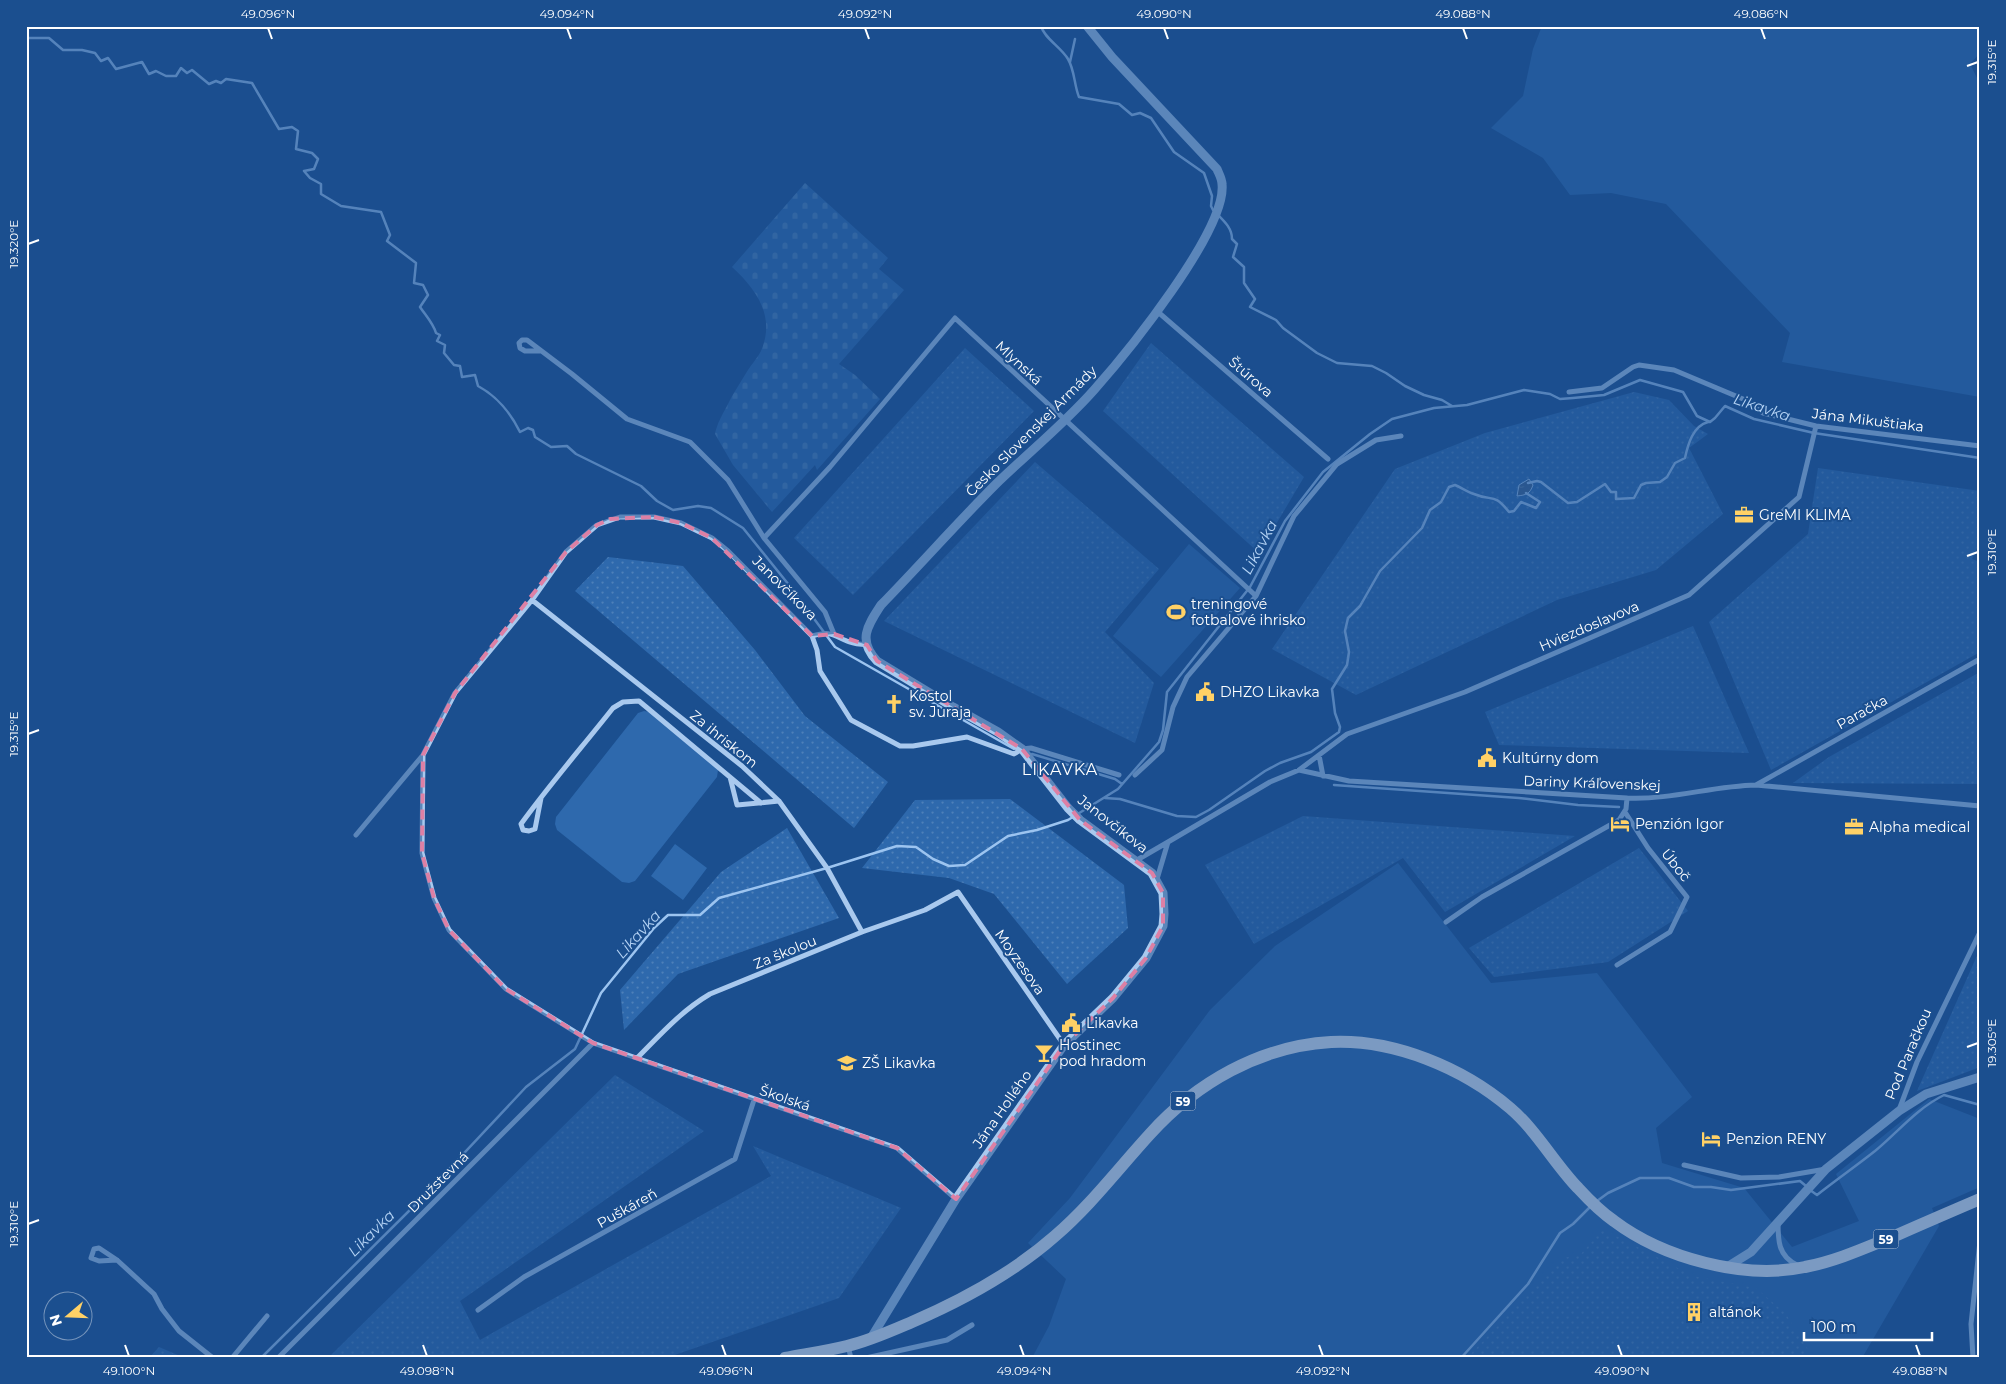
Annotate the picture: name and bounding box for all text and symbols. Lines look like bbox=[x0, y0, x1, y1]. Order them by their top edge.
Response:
text: 49.096°N bbox=[241, 6, 295, 21]
text: 49.094°N bbox=[539, 6, 595, 21]
text: 49.092°N bbox=[838, 6, 892, 21]
text: 49.090°N bbox=[1136, 6, 1192, 21]
text: 49.088°N bbox=[1435, 6, 1491, 21]
text: 49.086°N bbox=[1734, 6, 1788, 21]
text: 19.315°E bbox=[1984, 40, 1999, 84]
text: 19.320°E bbox=[6, 220, 21, 268]
street label: Mlynská bbox=[992, 337, 1046, 389]
street label: Štúrova bbox=[1225, 353, 1277, 401]
street label: Česko Slovenskej Armády bbox=[962, 361, 1101, 500]
water label: Likavka bbox=[1731, 389, 1793, 425]
street label: Jána Mikuštiaka bbox=[1810, 404, 1925, 436]
office icon: GreMI KLIMA bbox=[1733, 504, 1755, 526]
place label: GreMI KLIMA bbox=[1759, 506, 1852, 524]
water label: Likavka bbox=[1237, 517, 1281, 577]
text: 19.310°E bbox=[1984, 529, 1999, 575]
street label: Janovčíkova bbox=[748, 551, 821, 624]
place label: treningové fotbalové ihrisko bbox=[1191, 595, 1306, 629]
street label: Hviezdoslavova bbox=[1536, 597, 1642, 655]
sports icon: treningové fotbalové ihrisko bbox=[1165, 601, 1187, 623]
public building icon: DHZO Likavka bbox=[1194, 681, 1216, 703]
place label: DHZO Likavka bbox=[1220, 683, 1320, 701]
place label: Kostol sv. Juraja bbox=[909, 687, 971, 721]
street label: Paračka bbox=[1833, 691, 1891, 733]
church icon: Kostol sv. Juraja bbox=[883, 693, 905, 715]
street label: Za ihriskom bbox=[686, 706, 762, 772]
text: 19.315°E bbox=[6, 712, 21, 756]
public building icon: Kultúrny dom bbox=[1476, 747, 1498, 769]
place label: Kultúrny dom bbox=[1502, 749, 1599, 767]
district label: LIKAVKA bbox=[1022, 760, 1098, 779]
street label: Dariny Kráľovenskej bbox=[1523, 772, 1661, 794]
street label: Janovčíkova bbox=[1073, 790, 1152, 857]
hotel icon: Penzión Igor bbox=[1609, 813, 1631, 835]
place label: Penzión Igor bbox=[1635, 815, 1724, 833]
office icon: Alpha medical bbox=[1843, 816, 1865, 838]
place label: Alpha medical bbox=[1869, 818, 1970, 836]
street label: Úboč bbox=[1657, 845, 1695, 885]
water label: Likavka bbox=[611, 906, 665, 962]
street label: Moyzesova bbox=[991, 926, 1049, 998]
street label: Za školou bbox=[751, 931, 819, 973]
street label: Pod Paračkou bbox=[1881, 1006, 1935, 1102]
public building icon: Likavka bbox=[1060, 1012, 1082, 1034]
place label: Likavka bbox=[1086, 1014, 1138, 1032]
text: 19.305°E bbox=[1984, 1019, 1999, 1067]
place label: Hostinec pod hradom bbox=[1059, 1036, 1146, 1070]
bar icon: Hostinec pod hradom bbox=[1033, 1042, 1055, 1064]
school or university icon: ZŠ Likavka bbox=[836, 1052, 858, 1074]
place label: ZŠ Likavka bbox=[862, 1054, 936, 1072]
street label: Jána Hollého bbox=[968, 1066, 1036, 1152]
street label: Školská bbox=[757, 1081, 813, 1115]
road number: 59 bbox=[1170, 1092, 1196, 1110]
hotel icon: Penzion RENY bbox=[1700, 1128, 1722, 1150]
place label: Penzion RENY bbox=[1726, 1130, 1826, 1148]
street label: Družstevná bbox=[403, 1147, 473, 1217]
street label: Puškáreň bbox=[594, 1184, 660, 1232]
text: 19.310°E bbox=[6, 1201, 21, 1247]
water label: Likavka bbox=[344, 1206, 398, 1260]
road number: 59 bbox=[1874, 1230, 1898, 1248]
north arrow bbox=[42, 1292, 92, 1342]
building icon: altánok bbox=[1683, 1301, 1705, 1323]
place label: altánok bbox=[1709, 1303, 1762, 1321]
scale bar bbox=[1804, 1309, 1931, 1341]
text: N bbox=[45, 1312, 66, 1329]
text: 100 m bbox=[1811, 1317, 1856, 1336]
text: 49.100°N bbox=[103, 1363, 155, 1378]
text: 49.098°N bbox=[399, 1363, 455, 1378]
text: 49.096°N bbox=[699, 1363, 753, 1378]
text: 49.094°N bbox=[996, 1363, 1052, 1378]
text: 49.092°N bbox=[1296, 1363, 1350, 1378]
text: 49.090°N bbox=[1594, 1363, 1650, 1378]
text: 49.088°N bbox=[1892, 1363, 1948, 1378]

